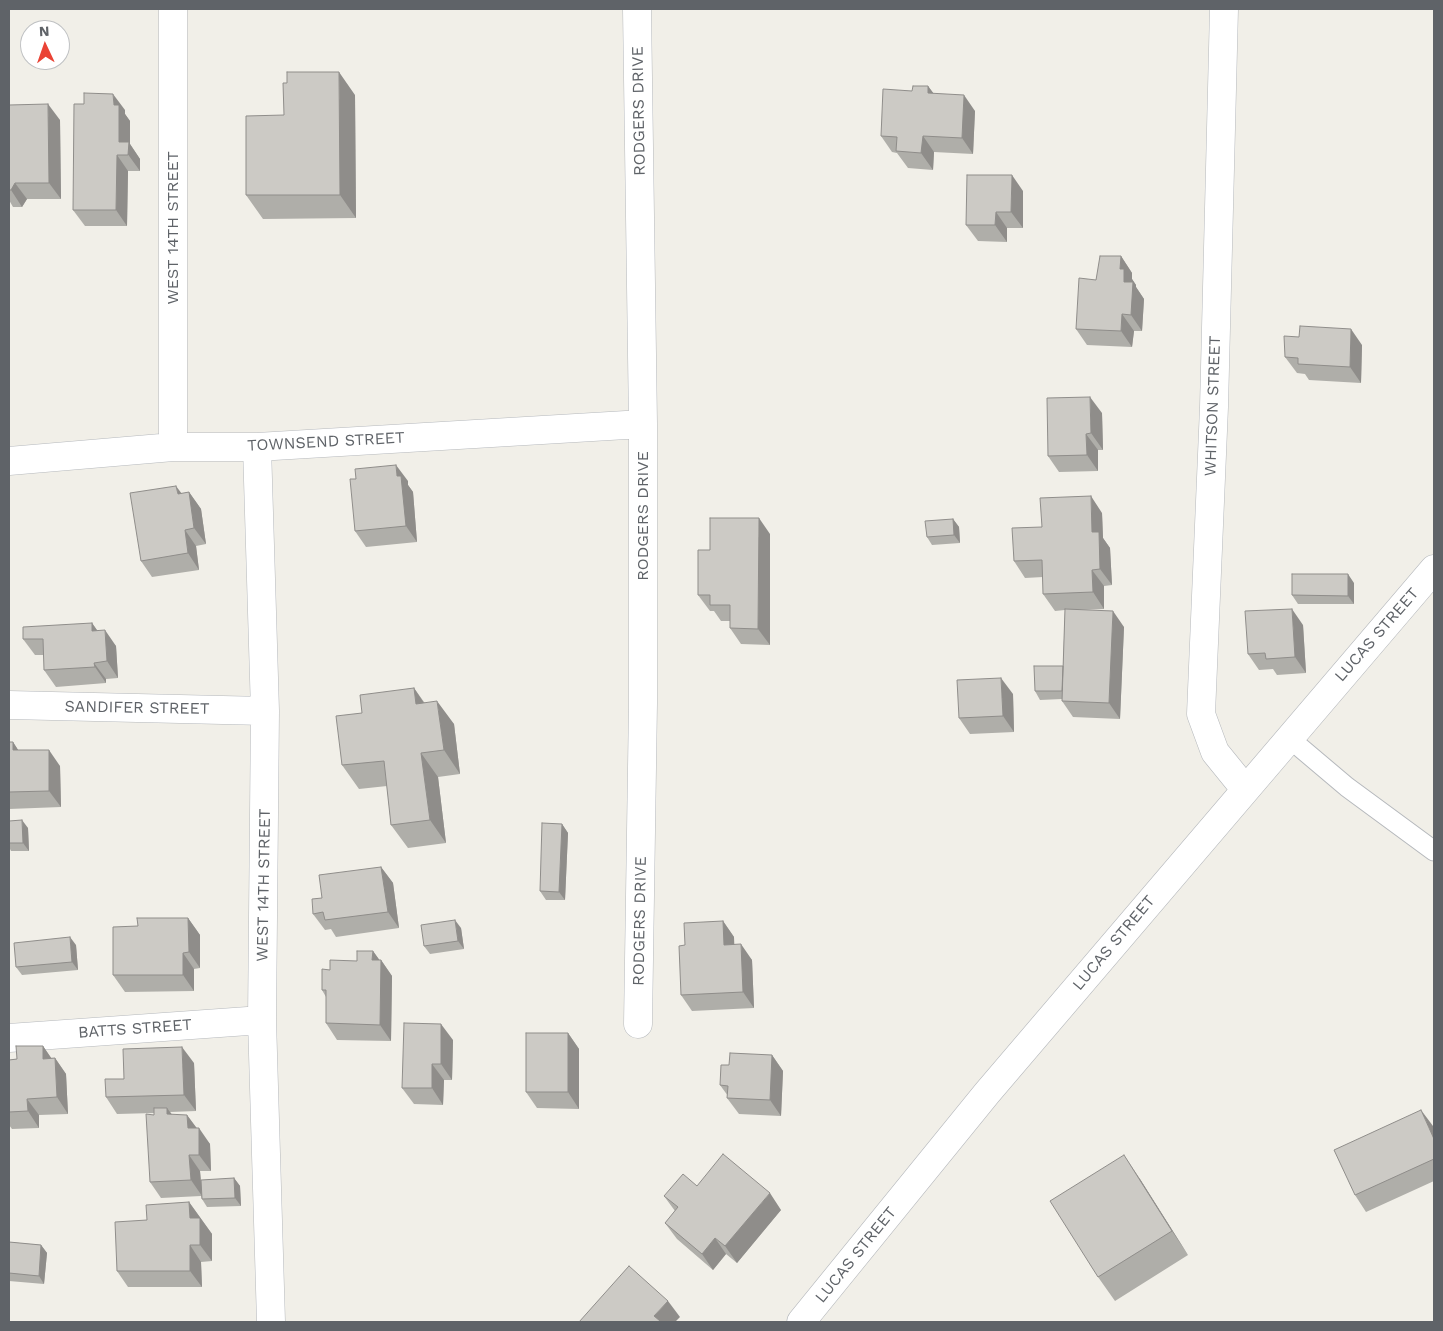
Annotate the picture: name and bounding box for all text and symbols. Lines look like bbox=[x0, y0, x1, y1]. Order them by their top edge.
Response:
north arrow bbox=[20, 20, 70, 70]
text: N bbox=[39, 23, 50, 39]
street label: RODGERS DRIVE bbox=[628, 46, 650, 176]
street label: WEST 14TH STREET bbox=[163, 151, 183, 305]
street label: WHITSON STREET bbox=[1201, 335, 1225, 477]
street label: TOWNSEND STREET bbox=[247, 428, 405, 456]
street label: RODGERS DRIVE bbox=[633, 451, 653, 581]
street label: LUCAS STREET bbox=[1331, 584, 1423, 686]
street label: SANDIFER STREET bbox=[64, 697, 210, 719]
street label: WEST 14TH STREET bbox=[253, 808, 275, 962]
street label: RODGERS DRIVE bbox=[629, 856, 651, 986]
street label: LUCAS STREET bbox=[1069, 892, 1159, 994]
street label: BATTS STREET bbox=[77, 1015, 193, 1043]
street label: LUCAS STREET bbox=[811, 1203, 901, 1307]

